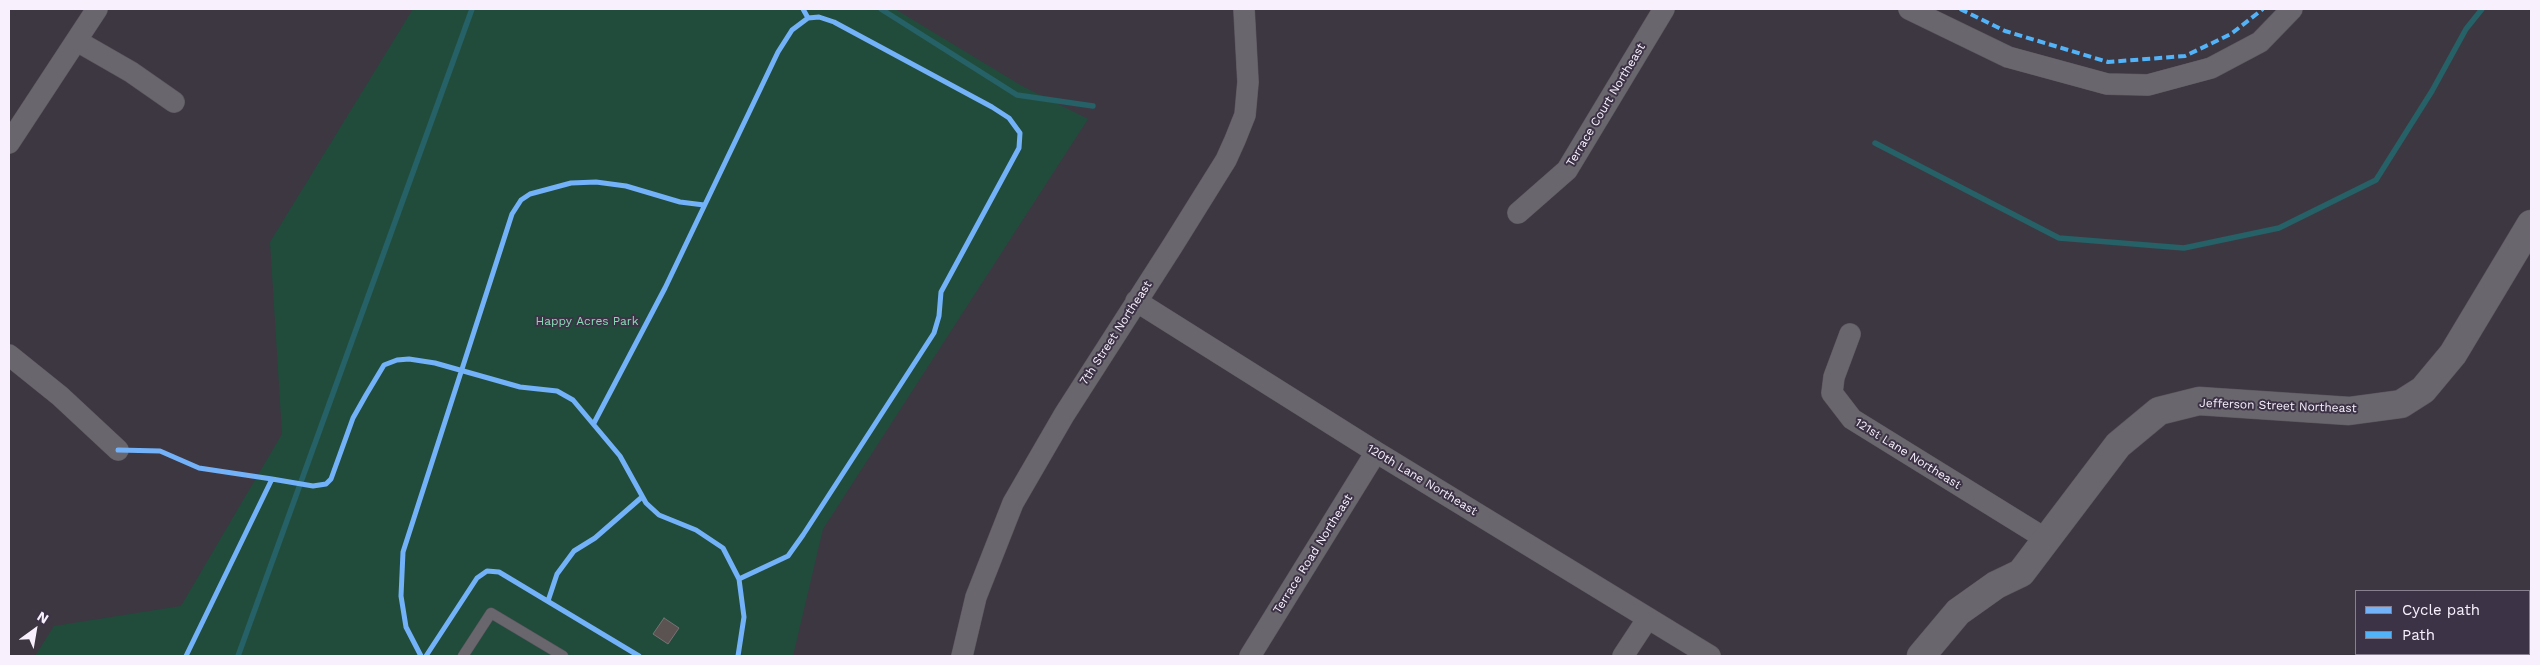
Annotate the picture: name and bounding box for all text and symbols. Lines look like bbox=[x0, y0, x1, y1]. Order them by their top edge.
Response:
street label: Terrace Court Northeast bbox=[1563, 41, 1649, 169]
street label: 7th Street Northeast bbox=[1077, 278, 1155, 388]
park label: Happy Acres Park bbox=[535, 314, 639, 328]
street label: Jefferson Street Northeast bbox=[2199, 396, 2357, 416]
street label: 121st Lane Northeast bbox=[1852, 416, 1964, 492]
street label: 120th Lane Northeast bbox=[1364, 441, 1480, 519]
street label: Terrace Road Northeast bbox=[1270, 492, 1356, 616]
legend bbox=[2355, 590, 2530, 655]
text: Cycle path bbox=[2402, 601, 2480, 619]
north arrow bbox=[10, 605, 60, 655]
text: N bbox=[34, 608, 52, 627]
text: Path bbox=[2402, 626, 2435, 644]

